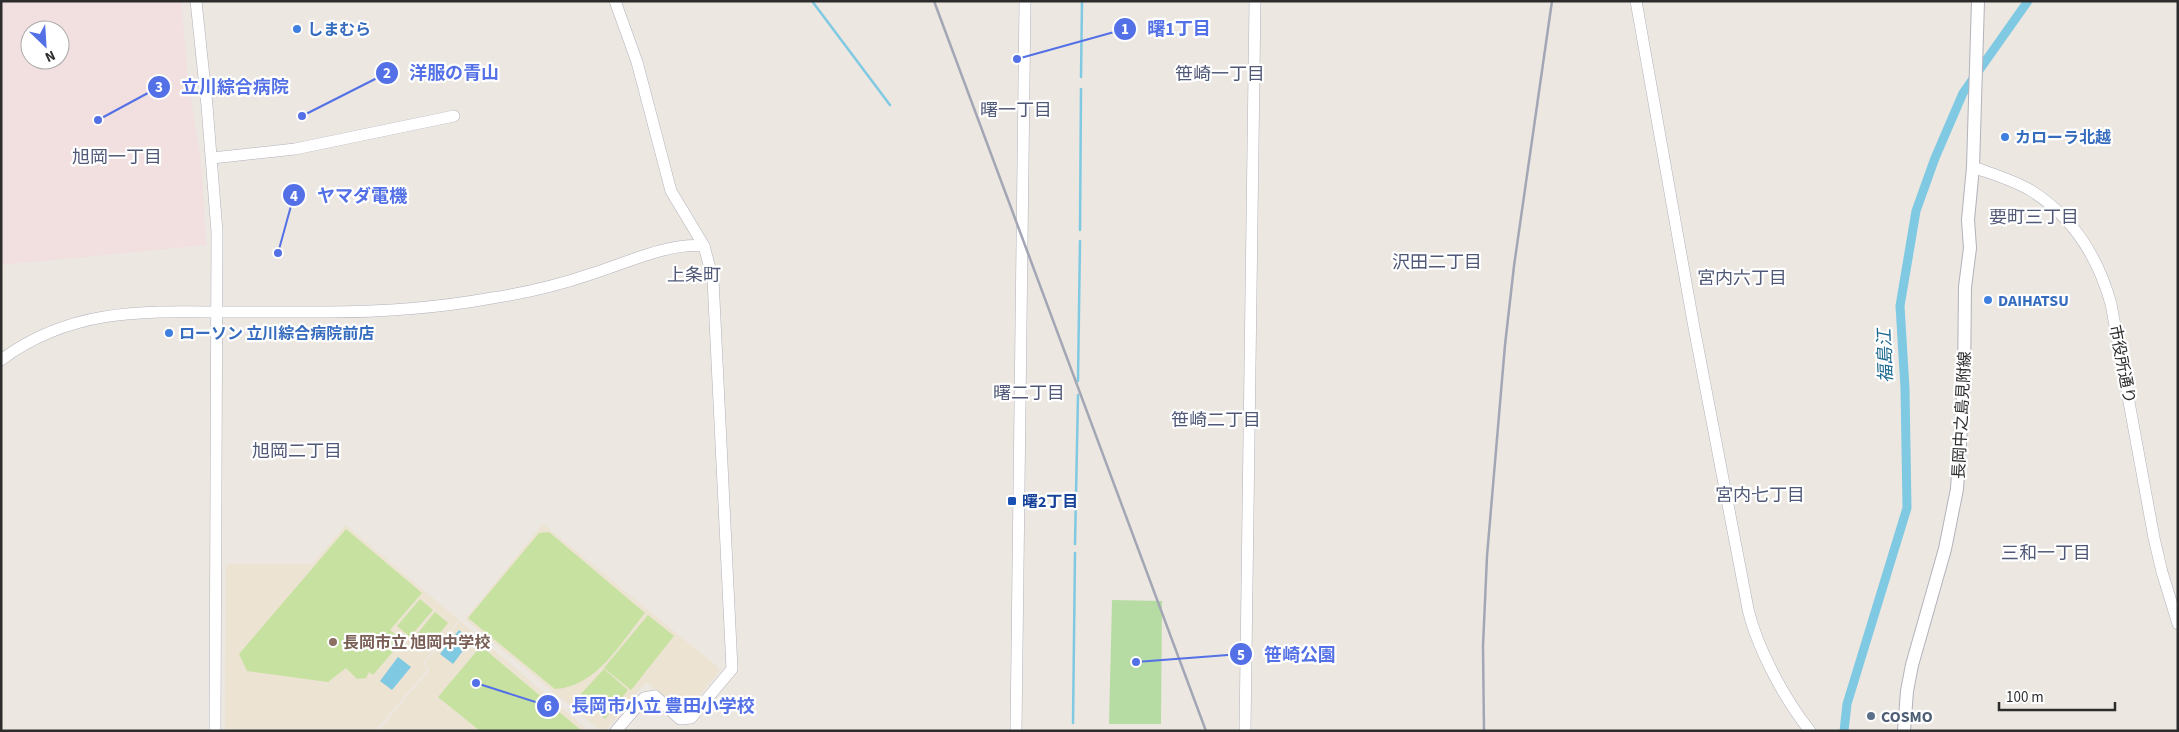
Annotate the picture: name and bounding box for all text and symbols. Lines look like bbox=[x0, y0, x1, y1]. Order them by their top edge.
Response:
callout: 曙1丁目 bbox=[1112, 13, 1221, 46]
text: 曙1丁目 bbox=[1147, 17, 1211, 42]
place label: しまむら bbox=[307, 19, 371, 41]
text: 1 bbox=[1121, 19, 1129, 40]
north arrow bbox=[20, 20, 70, 70]
marker: しまむら bbox=[291, 23, 303, 35]
text: N bbox=[42, 45, 59, 67]
callout: 洋服の青山 bbox=[374, 57, 509, 90]
text: 洋服の青山 bbox=[409, 61, 499, 86]
district label: 笹崎一丁目 bbox=[1175, 62, 1265, 87]
text: 2 bbox=[383, 63, 391, 84]
callout: 立川綜合病院 bbox=[146, 71, 299, 104]
text: 立川綜合病院 bbox=[181, 75, 289, 100]
text: 3 bbox=[155, 77, 163, 98]
district label: 曙一丁目 bbox=[980, 98, 1052, 123]
place label: カローラ北越 bbox=[2015, 127, 2111, 149]
marker: カローラ北越 bbox=[1999, 131, 2011, 143]
district label: 旭岡一丁目 bbox=[72, 145, 162, 170]
callout: ヤマダ電機 bbox=[282, 179, 417, 212]
text: ヤマダ電機 bbox=[317, 184, 408, 209]
text: 4 bbox=[290, 186, 298, 207]
district label: 要町三丁目 bbox=[1989, 205, 2079, 230]
district label: 沢田二丁目 bbox=[1392, 250, 1482, 275]
district label: 上条町 bbox=[667, 263, 721, 288]
district label: 宮内六丁目 bbox=[1697, 266, 1787, 291]
place label: DAIHATSU bbox=[1998, 290, 2069, 312]
marker: DAIHATSU bbox=[1982, 294, 1994, 306]
place label: ローソン 立川綜合病院前店 bbox=[179, 323, 374, 345]
street label: 市役所通り bbox=[2104, 323, 2140, 406]
marker: ローソン 立川綜合病院前店 bbox=[163, 327, 175, 339]
water label: 福島江 bbox=[1872, 327, 1899, 383]
street label: 長岡中之島見附線 bbox=[1948, 351, 1976, 480]
district label: 曙二丁目 bbox=[993, 381, 1065, 406]
district label: 笹崎二丁目 bbox=[1171, 408, 1261, 433]
district label: 旭岡二丁目 bbox=[252, 439, 342, 464]
district label: 宮内七丁目 bbox=[1715, 483, 1805, 508]
place label: 曙2丁目 bbox=[1022, 491, 1078, 513]
marker: 曙2丁目 bbox=[1006, 495, 1018, 507]
district label: 三和一丁目 bbox=[2001, 541, 2091, 566]
place label: 長岡市立 旭岡中学校 bbox=[343, 632, 490, 654]
marker: 長岡市立 旭岡中学校 bbox=[327, 636, 339, 648]
callout: 笹崎公園 bbox=[1229, 638, 1346, 671]
text: 笹崎公園 bbox=[1264, 643, 1336, 668]
text: 5 bbox=[1237, 645, 1245, 666]
scale bar bbox=[1999, 680, 2115, 712]
text: 100 m bbox=[2006, 687, 2044, 708]
callout: 長岡市小立 豊田小学校 bbox=[536, 689, 764, 722]
text: 長岡市小立 豊田小学校 bbox=[571, 694, 755, 719]
text: 6 bbox=[544, 696, 552, 717]
place label: COSMO bbox=[1881, 706, 1933, 728]
marker: COSMO bbox=[1865, 710, 1877, 722]

